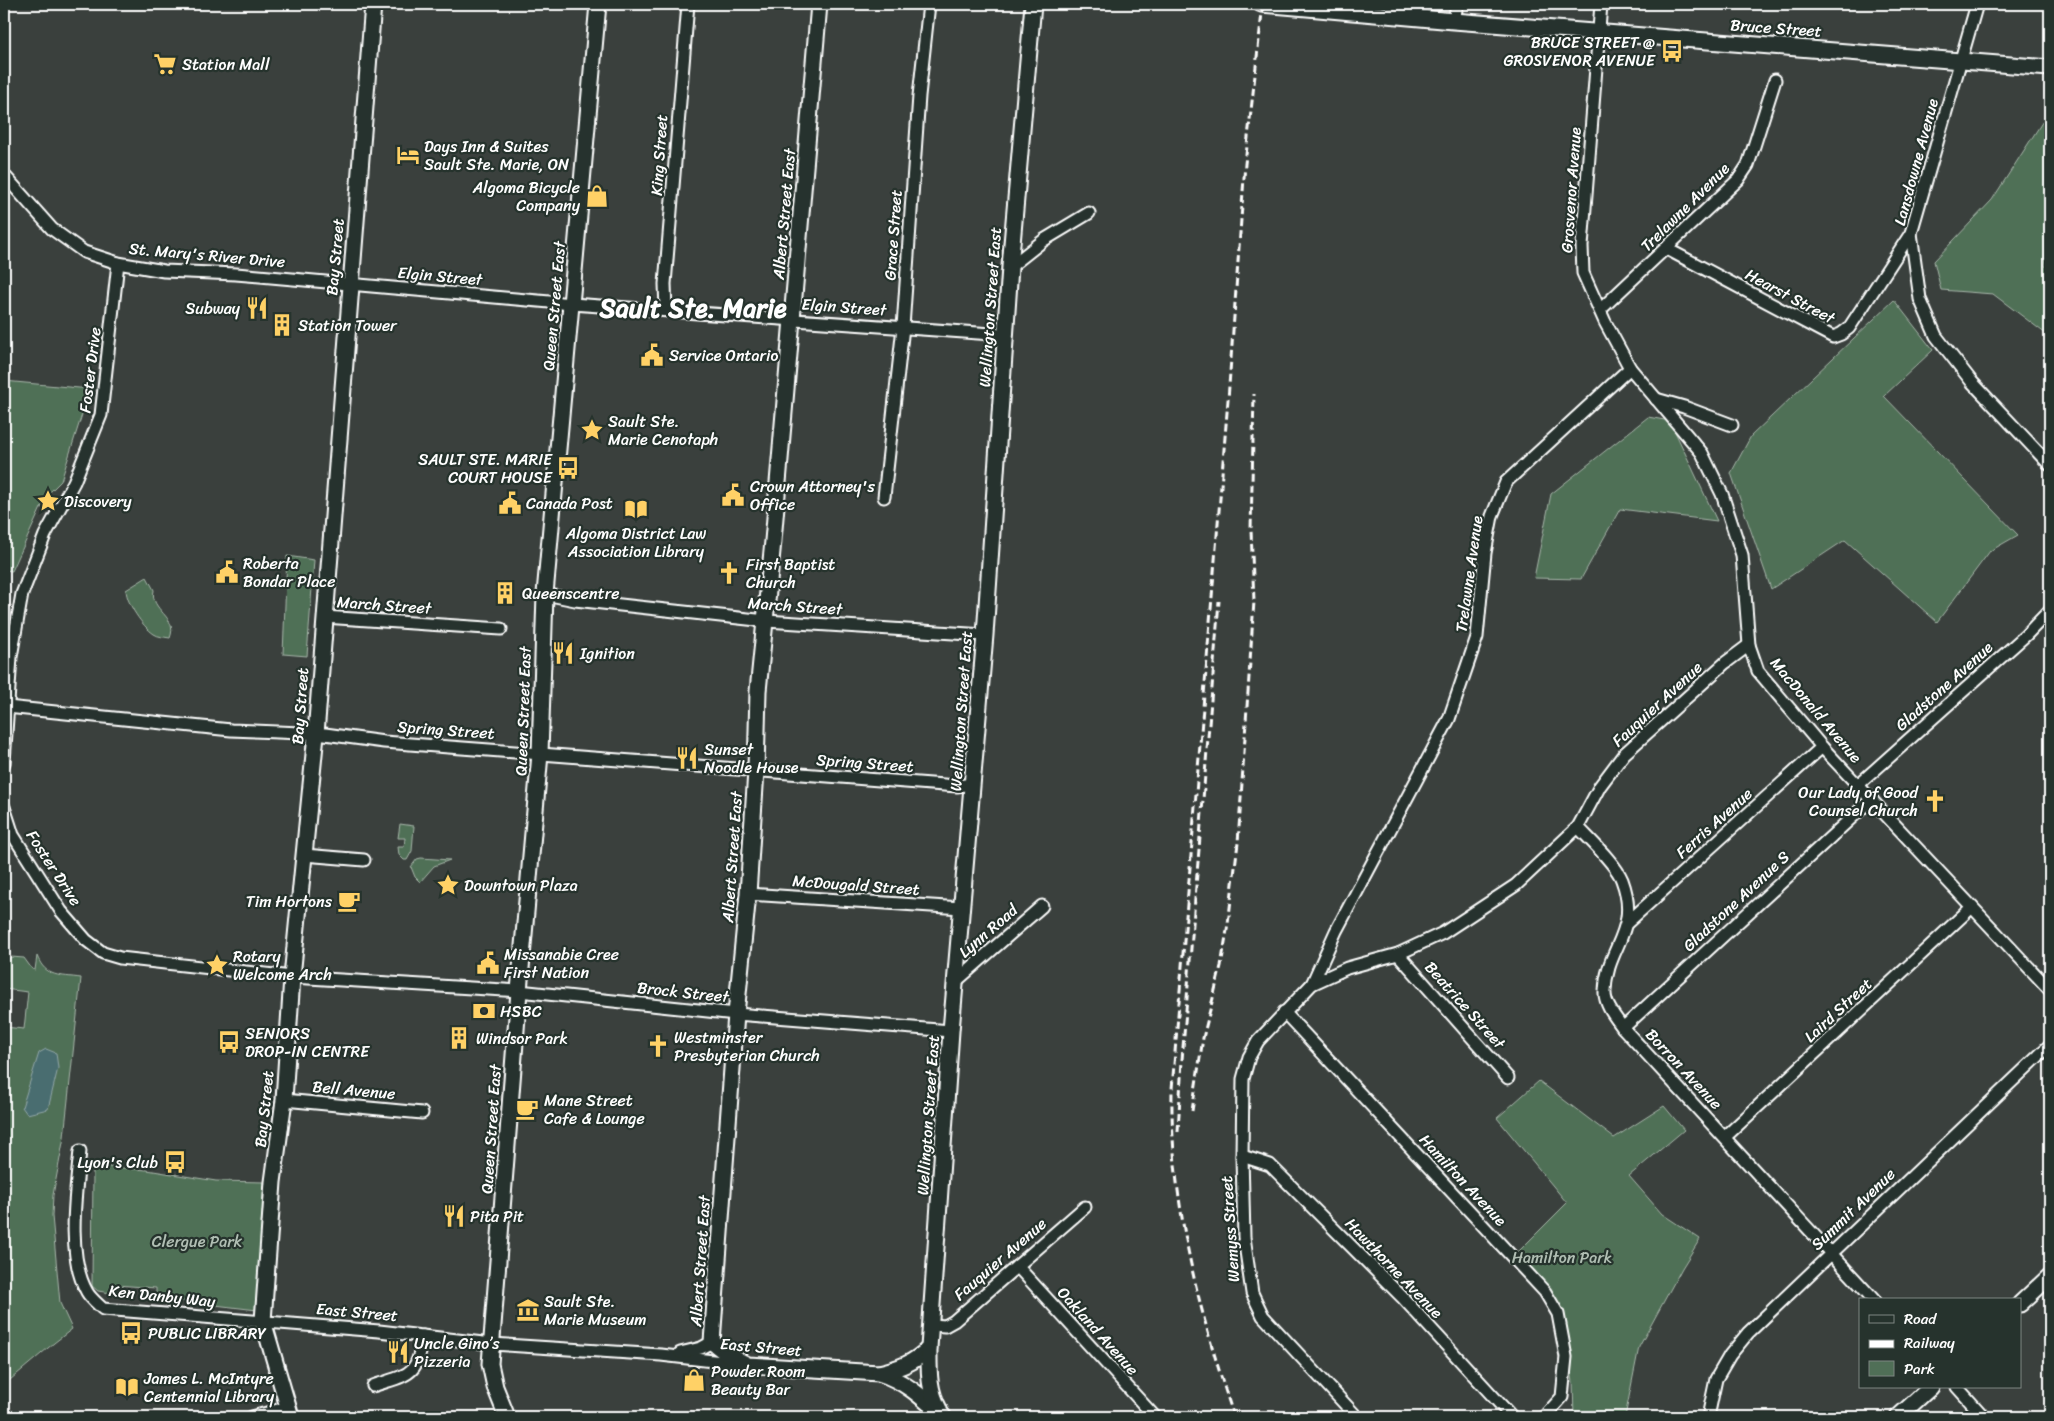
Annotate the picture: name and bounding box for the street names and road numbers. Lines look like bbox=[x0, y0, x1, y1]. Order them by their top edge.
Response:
street label: Bruce Street bbox=[1729, 10, 1823, 46]
street label: Lansdowne Avenue bbox=[1885, 95, 1947, 229]
street label: King Street bbox=[642, 113, 676, 197]
street label: Grosvenor Avenue bbox=[1552, 126, 1590, 254]
street label: Albert Street East bbox=[764, 147, 804, 282]
street label: Trelawne Avenue bbox=[1633, 155, 1737, 259]
street label: Grace Street bbox=[875, 189, 911, 281]
street label: Bay Street bbox=[317, 217, 353, 297]
street label: Wellington Street East bbox=[970, 226, 1010, 388]
street label: St. Mary's River Drive bbox=[128, 234, 286, 276]
street label: Queen Street East bbox=[534, 240, 574, 372]
street label: Elgin Street bbox=[397, 258, 484, 294]
street label: Hearst Street bbox=[1740, 260, 1841, 332]
street label: Elgin Street bbox=[801, 290, 888, 324]
street label: Foster Drive bbox=[70, 325, 110, 415]
street label: Trelawne Avenue bbox=[1446, 514, 1492, 634]
street label: March Street bbox=[336, 587, 433, 623]
street label: March Street bbox=[747, 588, 844, 624]
street label: Wellington Street East bbox=[941, 630, 981, 792]
street label: Gladstone Avenue bbox=[1888, 633, 2000, 738]
street label: Queen Street East bbox=[506, 645, 540, 776]
street label: MacDonald Avenue bbox=[1763, 650, 1870, 770]
street label: Fauquier Avenue bbox=[1605, 654, 1709, 754]
street label: Bay Street bbox=[283, 667, 317, 745]
street label: Spring Street bbox=[396, 712, 496, 748]
street label: Spring Street bbox=[815, 745, 915, 781]
street label: Ferris Avenue bbox=[1669, 780, 1759, 866]
street label: Albert Street East bbox=[713, 790, 751, 925]
street label: Foster Drive bbox=[18, 824, 90, 912]
street label: Gladstone Avenue S bbox=[1675, 843, 1797, 959]
street label: McDougald Street bbox=[791, 866, 921, 904]
street label: Lynn Road bbox=[952, 896, 1026, 965]
street label: Beatrice Street bbox=[1417, 954, 1513, 1056]
street label: Laird Street bbox=[1797, 970, 1879, 1050]
street label: Brock Street bbox=[636, 973, 731, 1011]
street label: Borron Avenue bbox=[1638, 1021, 1730, 1117]
street label: Wellington Street East bbox=[908, 1034, 948, 1196]
street label: Queen Street East bbox=[472, 1063, 510, 1195]
street label: Bay Street bbox=[246, 1069, 282, 1149]
street label: Bell Avenue bbox=[311, 1072, 397, 1108]
street label: Hamilton Avenue bbox=[1412, 1127, 1514, 1234]
street label: Summit Avenue bbox=[1804, 1161, 1902, 1257]
street label: Wemyss Street bbox=[1212, 1175, 1248, 1283]
street label: Albert Street East bbox=[681, 1194, 719, 1329]
street label: Fauquier Avenue bbox=[947, 1210, 1053, 1308]
street label: Hawthorne Avenue bbox=[1338, 1210, 1450, 1326]
street label: Ken Danby Way bbox=[107, 1276, 217, 1316]
street label: Oakland Avenue bbox=[1050, 1280, 1146, 1382]
street label: East Street bbox=[315, 1294, 399, 1330]
street label: East Street bbox=[719, 1329, 803, 1365]

